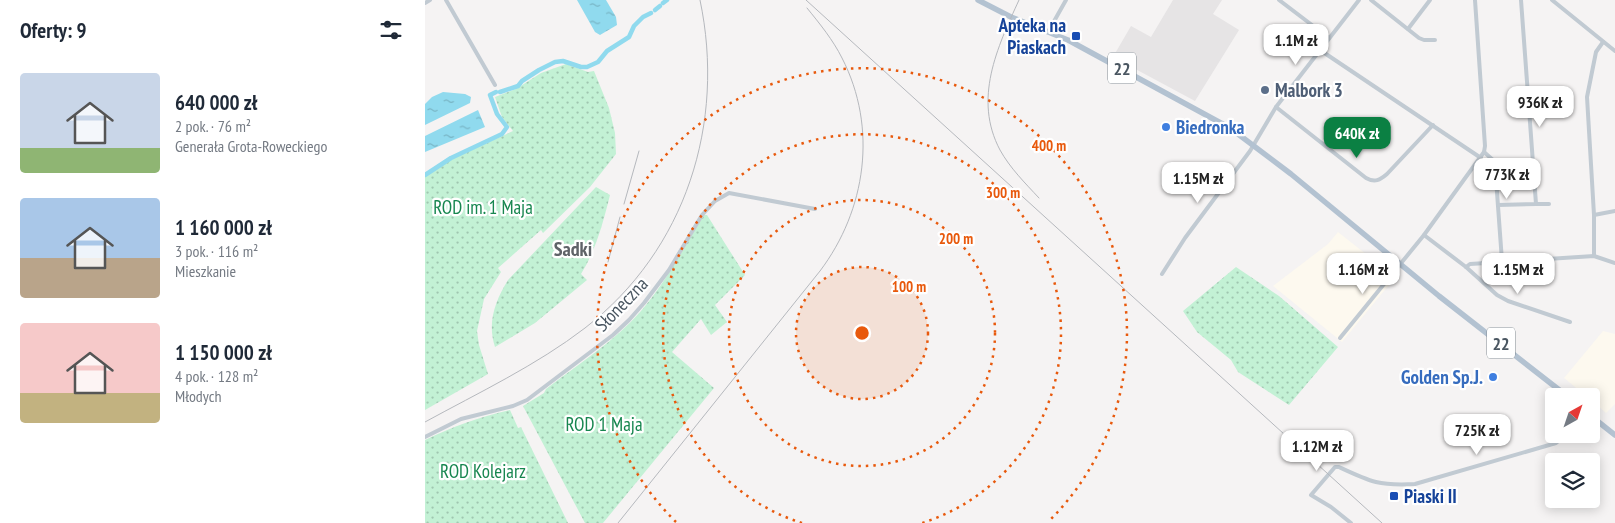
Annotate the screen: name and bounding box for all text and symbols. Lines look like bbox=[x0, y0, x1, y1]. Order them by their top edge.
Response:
place label: Apteka na Piaskach bbox=[997, 13, 1066, 59]
icon: filters bbox=[377, 16, 405, 44]
text: Oferty: 9 bbox=[20, 17, 87, 44]
pin: 1.1M zł bbox=[1250, 23, 1342, 66]
marker: Apteka na Piaskach bbox=[1070, 30, 1082, 42]
text: 1.1M zł bbox=[1275, 30, 1317, 50]
road number: 22 bbox=[1108, 52, 1136, 84]
place label: Malbork 3 bbox=[1275, 78, 1343, 102]
marker: Malbork 3 bbox=[1259, 84, 1271, 96]
pin: 936K zł bbox=[1494, 86, 1586, 128]
text: 640 000 zł bbox=[175, 89, 257, 116]
text: 936K zł bbox=[1518, 92, 1562, 112]
icon: home bbox=[60, 93, 120, 153]
place label: Biedronka bbox=[1176, 115, 1245, 139]
text: 2 pok. · 76 m² bbox=[175, 116, 251, 136]
pin: 640K zł bbox=[1311, 116, 1403, 159]
marker: Biedronka bbox=[1160, 121, 1172, 133]
text: 640K zł bbox=[1335, 123, 1379, 143]
text: Generała Grota-Roweckiego bbox=[175, 136, 327, 156]
text: 400 m bbox=[1032, 136, 1066, 155]
pin: 773K zł bbox=[1461, 158, 1553, 200]
pin: 1.15M zł bbox=[1146, 162, 1250, 204]
text: 773K zł bbox=[1485, 164, 1529, 184]
text: 1.15M zł bbox=[1173, 168, 1223, 188]
text: 300 m bbox=[986, 183, 1020, 202]
park label: ROD im. 1 Maja bbox=[433, 195, 533, 219]
text: 1 160 000 zł bbox=[175, 214, 272, 241]
icon: home bbox=[60, 218, 120, 278]
text: 200 m bbox=[939, 229, 973, 248]
district label: Sadki bbox=[554, 236, 592, 262]
text: 3 pok. · 116 m² bbox=[175, 241, 258, 261]
pin: 1.16M zł bbox=[1311, 252, 1415, 295]
pin: 1.15M zł bbox=[1466, 252, 1570, 295]
text: 1.16M zł bbox=[1338, 259, 1388, 279]
text: 1.15M zł bbox=[1493, 259, 1543, 279]
text: Mieszkanie bbox=[175, 261, 236, 281]
street label: Słoneczna bbox=[589, 272, 653, 336]
text: 100 m bbox=[892, 277, 926, 296]
centre of rings bbox=[853, 324, 871, 342]
road number: 22 bbox=[1487, 328, 1515, 358]
text: 1 150 000 zł bbox=[175, 339, 272, 366]
icon: home bbox=[60, 343, 120, 403]
place label: Golden Sp.J. bbox=[1401, 365, 1483, 389]
text: 4 pok. · 128 m² bbox=[175, 366, 258, 386]
marker: Golden Sp.J. bbox=[1487, 371, 1499, 383]
text: Młodych bbox=[175, 386, 222, 406]
north arrow bbox=[1545, 388, 1600, 442]
map controls bbox=[1545, 388, 1600, 508]
park label: ROD 1 Maja bbox=[566, 412, 643, 436]
pin: 725K zł bbox=[1431, 414, 1523, 456]
text: 725K zł bbox=[1455, 420, 1499, 440]
pin: 1.12M zł bbox=[1265, 430, 1369, 472]
text: 1.12M zł bbox=[1292, 436, 1342, 456]
button: layers bbox=[1545, 453, 1600, 508]
park label: ROD Kolejarz bbox=[440, 459, 526, 483]
place label: Piaski II bbox=[1404, 484, 1457, 508]
marker: Piaski II bbox=[1388, 490, 1400, 502]

